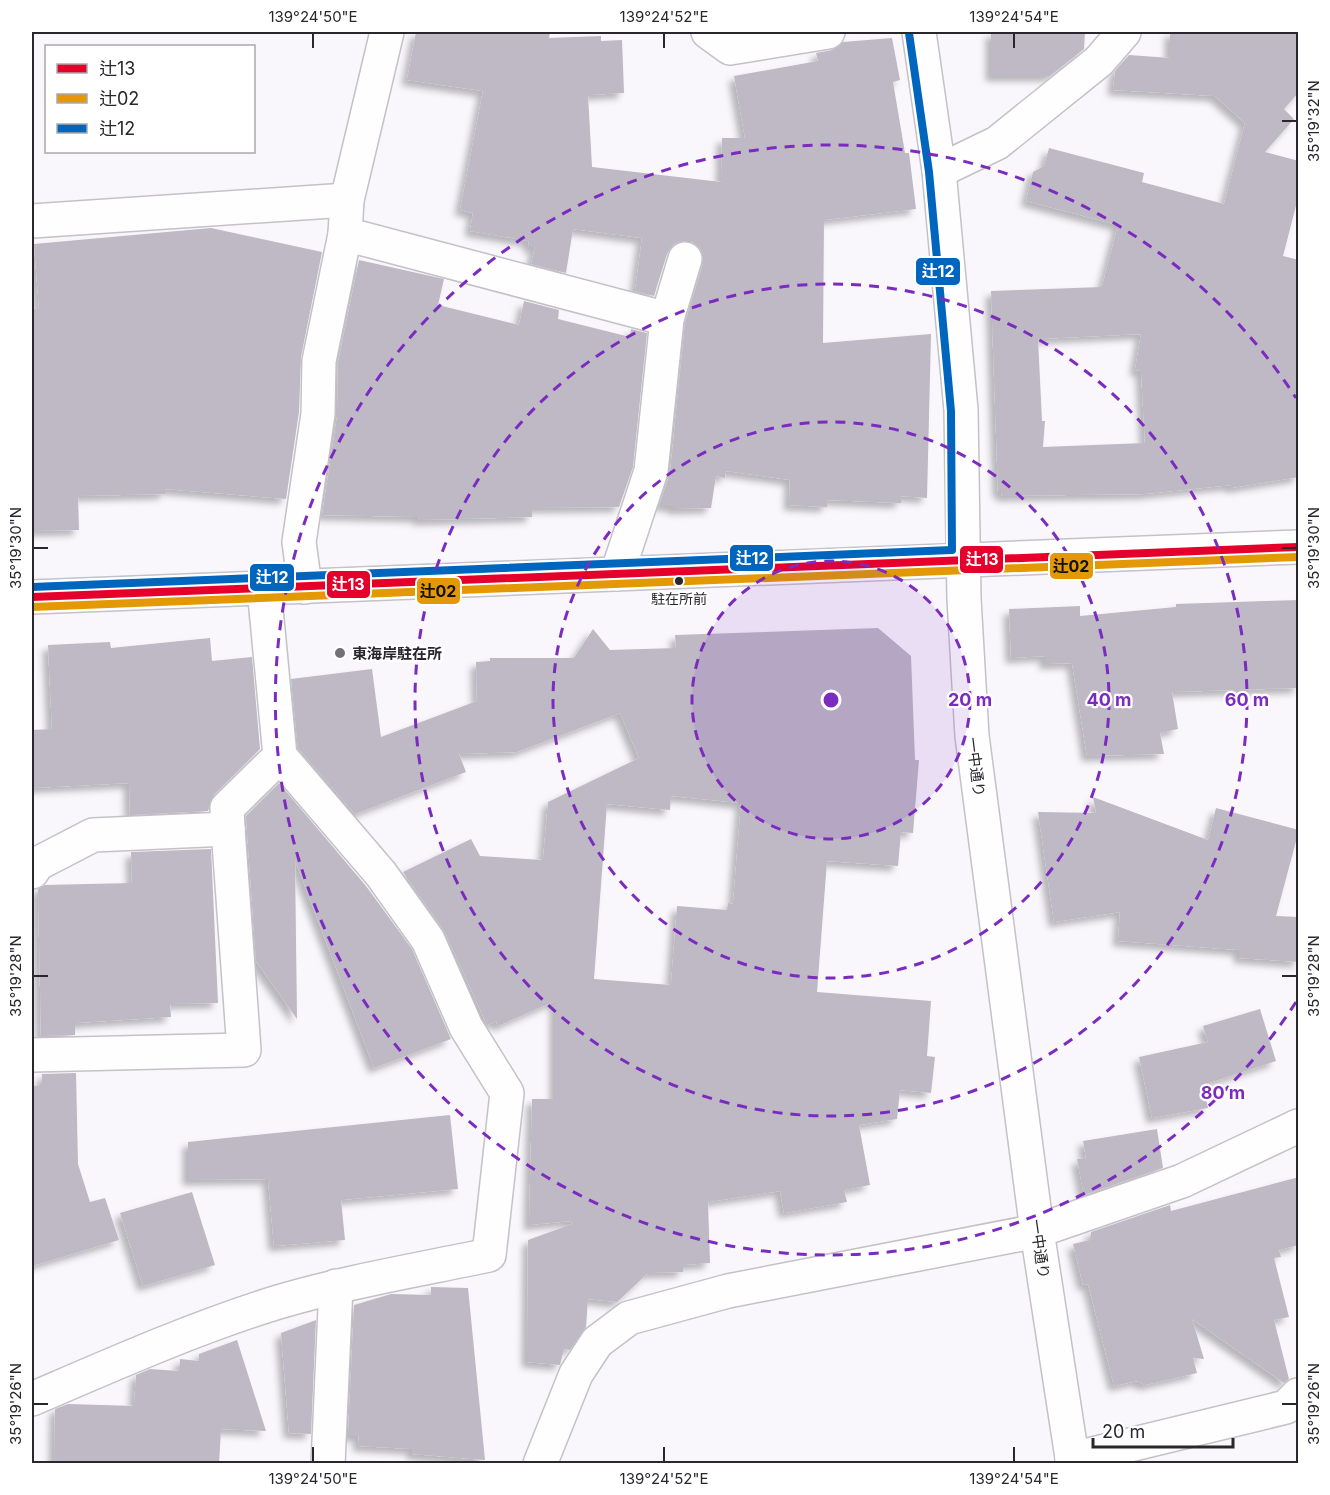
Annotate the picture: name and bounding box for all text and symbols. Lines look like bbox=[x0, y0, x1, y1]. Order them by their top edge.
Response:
text: 139°24'50"E bbox=[268, 7, 358, 26]
text: 139°24'52"E bbox=[620, 7, 708, 26]
text: 139°24'54"E bbox=[969, 7, 1059, 26]
legend bbox=[45, 45, 255, 153]
text: 辻13 bbox=[99, 58, 135, 79]
text: 35°19'32"N bbox=[1304, 80, 1323, 162]
text: 辻02 bbox=[99, 88, 139, 109]
text: 辻12 bbox=[99, 118, 135, 139]
line badge: 辻12 bbox=[915, 257, 961, 286]
text: 辻12 bbox=[922, 261, 954, 281]
text: 35°19'30"N bbox=[6, 507, 25, 589]
text: 35°19'30"N bbox=[1304, 507, 1323, 589]
line badge: 辻12 bbox=[729, 544, 774, 572]
line badge: 辻13 bbox=[959, 545, 1004, 574]
text: 辻12 bbox=[736, 548, 768, 568]
text: 辻13 bbox=[965, 549, 999, 569]
line badge: 辻02 bbox=[1049, 552, 1094, 580]
text: 辻02 bbox=[1053, 556, 1089, 576]
line badge: 辻12 bbox=[249, 563, 295, 592]
text: 辻12 bbox=[256, 567, 288, 587]
line badge: 辻13 bbox=[326, 570, 371, 599]
text: 辻13 bbox=[331, 574, 365, 594]
marker: 駐在所前 bbox=[673, 575, 685, 587]
line badge: 辻02 bbox=[416, 577, 461, 605]
text: 辻02 bbox=[420, 581, 456, 601]
place label: 駐在所前 bbox=[651, 590, 707, 607]
place label: 東海岸駐在所 bbox=[352, 644, 442, 663]
marker: 東海岸駐在所 bbox=[333, 646, 347, 660]
text: 20 m bbox=[948, 689, 992, 710]
text: 40 m bbox=[1087, 689, 1132, 710]
text: 60 m bbox=[1225, 689, 1269, 710]
centre of rings bbox=[821, 690, 841, 710]
street label: 一中通り bbox=[963, 736, 989, 798]
text: 35°19'28"N bbox=[6, 935, 25, 1017]
text: 35°19'28"N bbox=[1304, 935, 1323, 1017]
text: 80 m bbox=[1201, 1082, 1245, 1103]
street label: 一中通り bbox=[1026, 1218, 1054, 1280]
text: 35°19'26"N bbox=[6, 1363, 25, 1445]
text: 35°19'26"N bbox=[1304, 1363, 1323, 1445]
scale bar bbox=[1093, 1411, 1232, 1449]
text: 20 m bbox=[1102, 1421, 1145, 1442]
text: 139°24'50"E bbox=[268, 1469, 358, 1488]
text: 139°24'52"E bbox=[620, 1469, 708, 1488]
text: 139°24'54"E bbox=[969, 1469, 1059, 1488]

